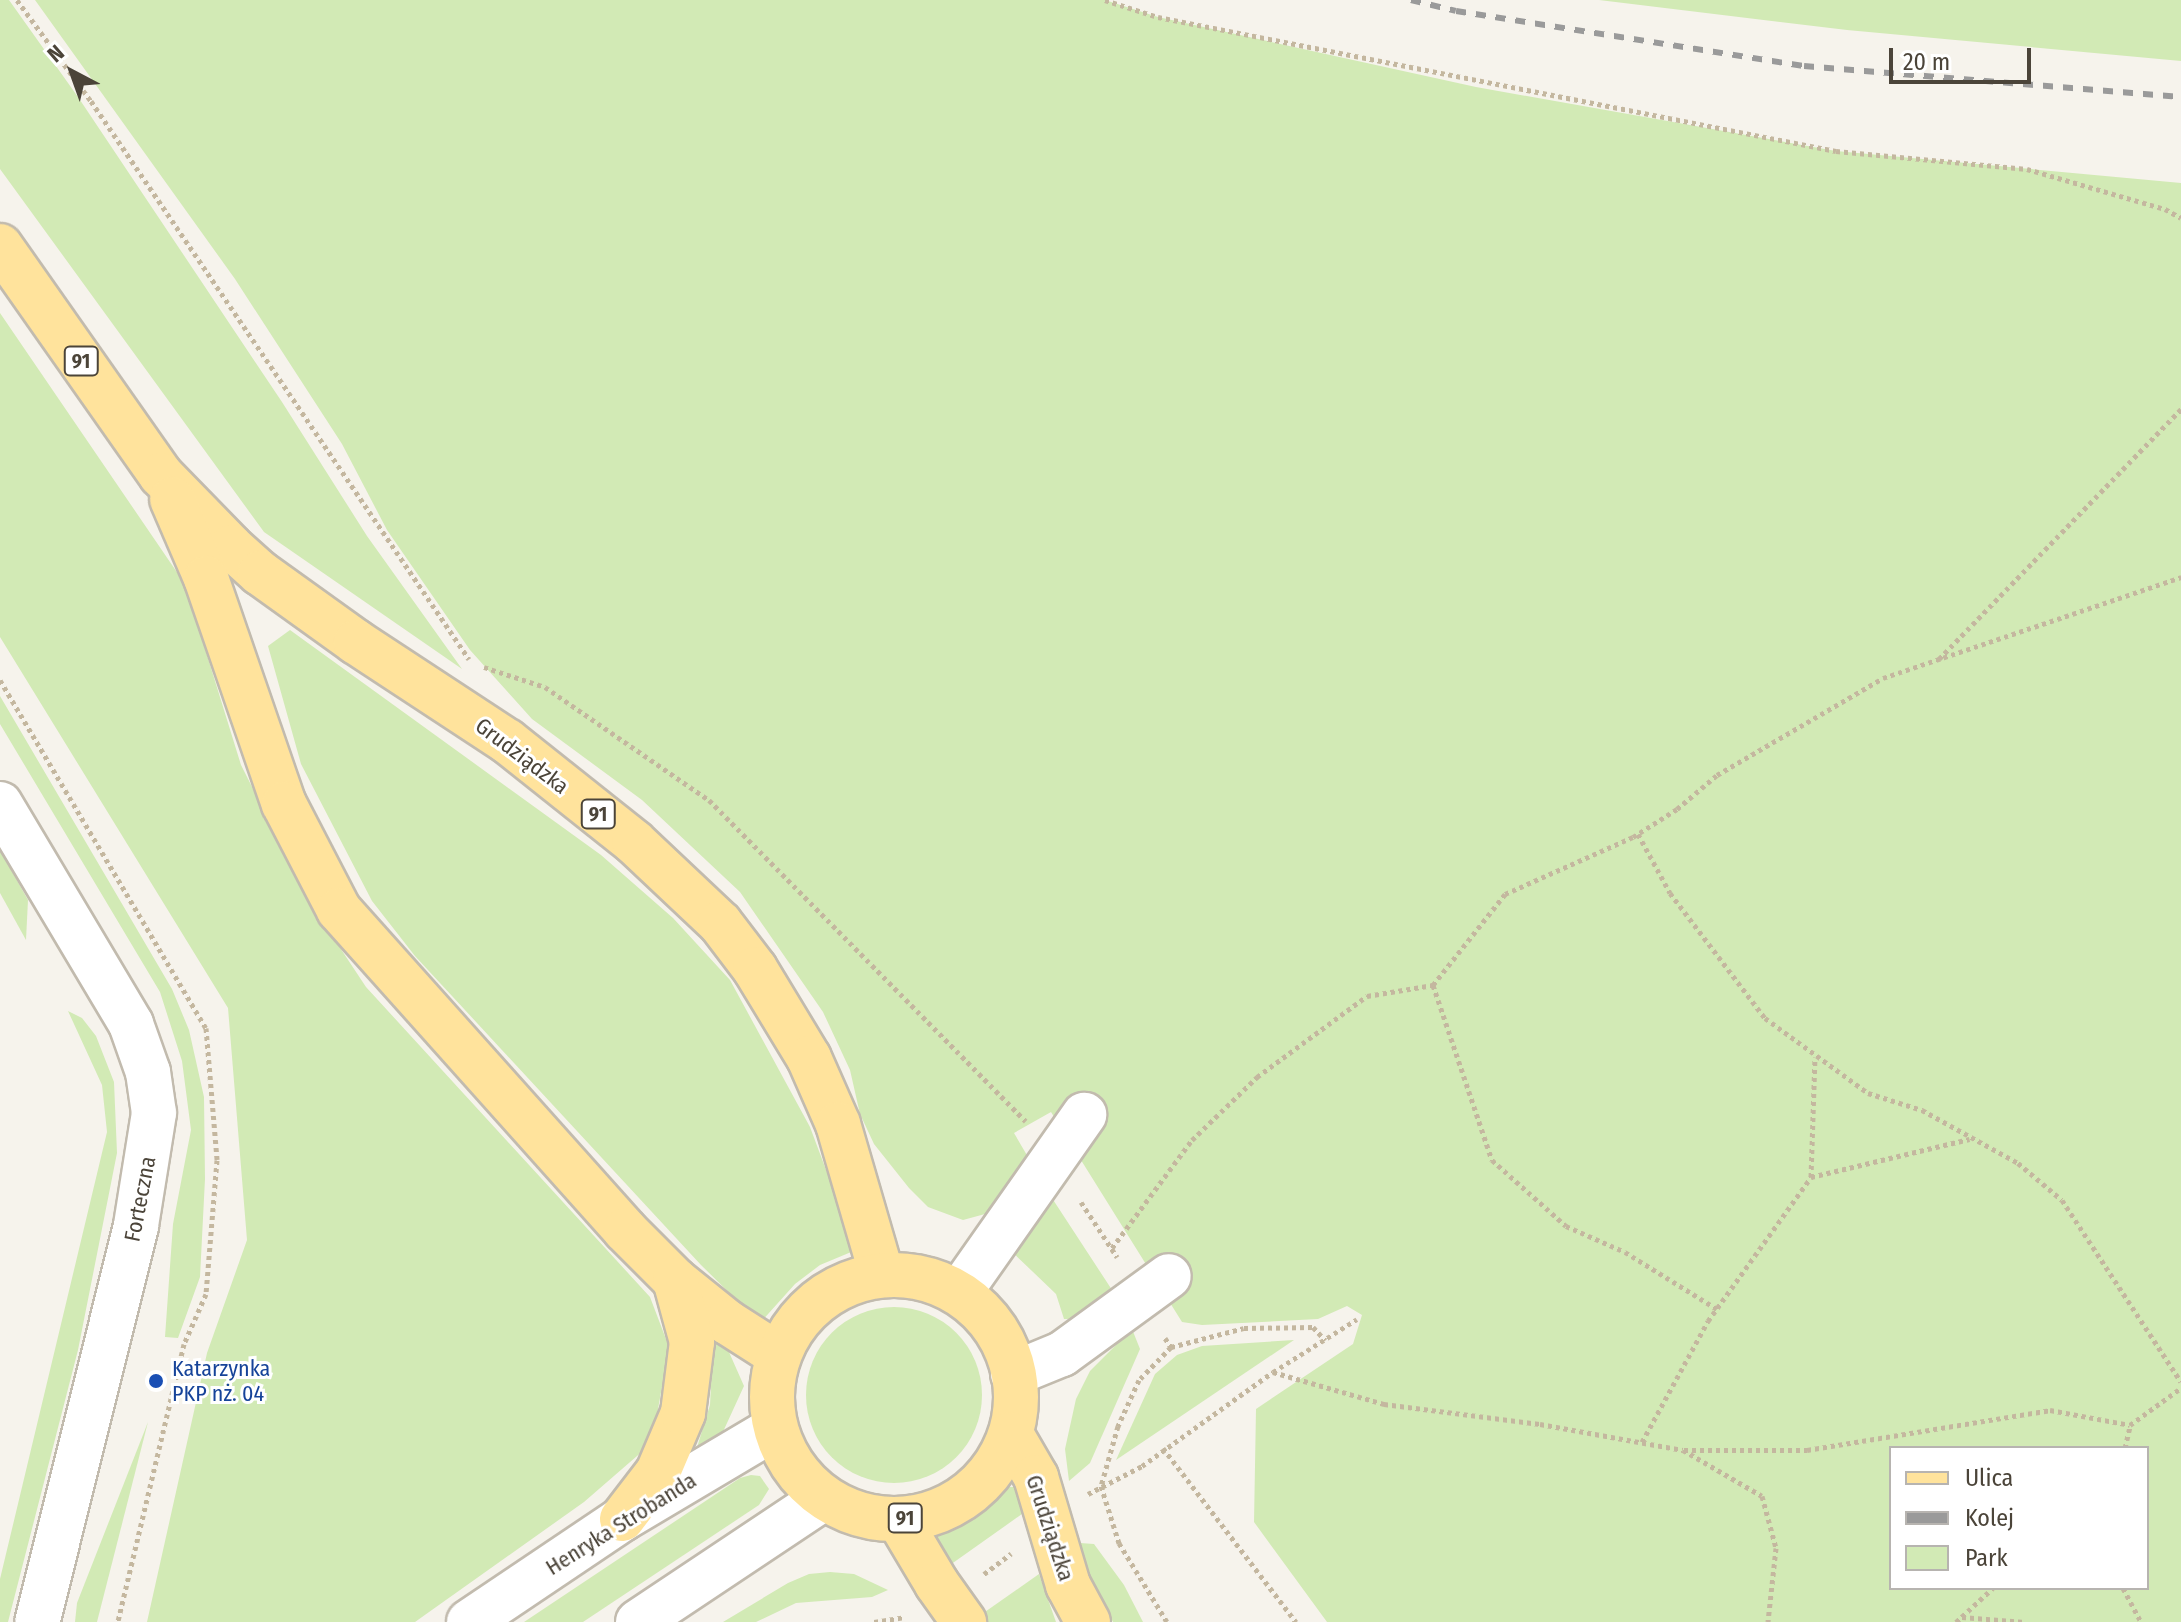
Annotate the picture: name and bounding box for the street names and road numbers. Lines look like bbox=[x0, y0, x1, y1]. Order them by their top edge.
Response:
road number: 91 bbox=[63, 345, 99, 377]
street label: Grudziądzka bbox=[470, 712, 574, 800]
road number: 91 bbox=[580, 798, 616, 830]
street label: Forteczna bbox=[119, 1154, 161, 1244]
street label: Henryka Strobanda bbox=[541, 1467, 701, 1581]
street label: Grudziądzka bbox=[1020, 1472, 1080, 1584]
road number: 91 bbox=[887, 1502, 923, 1534]

